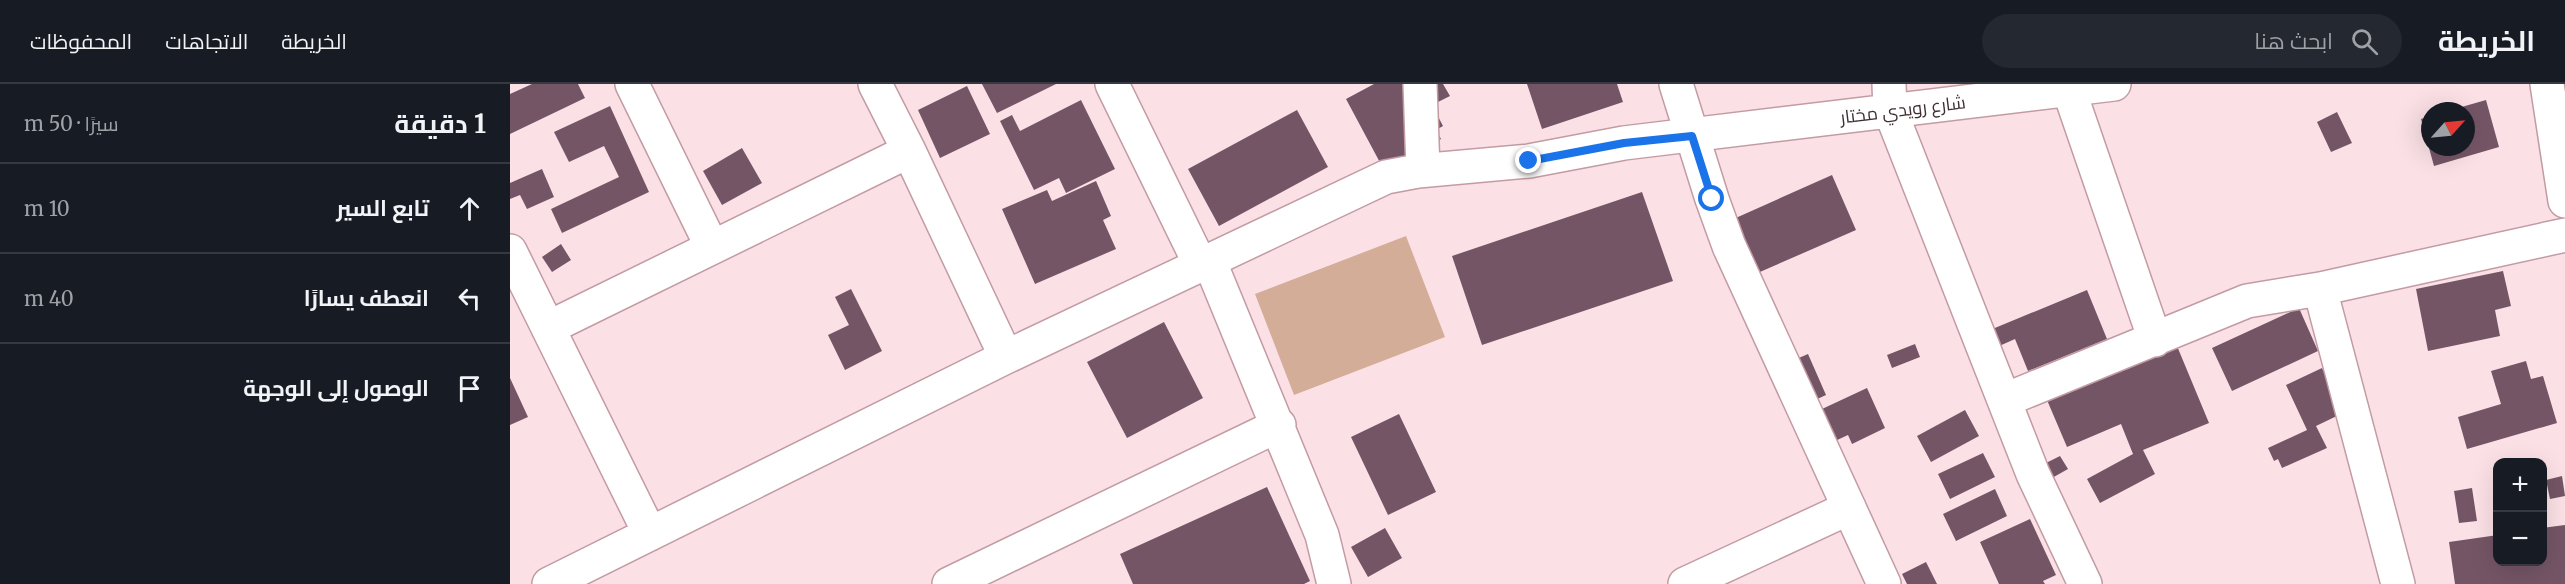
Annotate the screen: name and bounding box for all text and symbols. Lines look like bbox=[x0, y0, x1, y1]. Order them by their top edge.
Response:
search box bbox=[1982, 14, 2402, 68]
text: الخريطة bbox=[2438, 23, 2535, 59]
icon: search bbox=[2348, 25, 2381, 58]
text: ابحث هنا bbox=[2254, 27, 2333, 55]
text: المحفوظات bbox=[30, 28, 132, 55]
text: الاتجاهات bbox=[165, 28, 248, 55]
text: الخريطة bbox=[281, 28, 347, 55]
street label: شارع رويدي مختار bbox=[1838, 90, 1967, 132]
north arrow bbox=[2421, 102, 2475, 156]
text: 1 دقيقة bbox=[394, 107, 486, 140]
text: سيرًا · 50 m bbox=[24, 111, 118, 136]
route end bbox=[1515, 147, 1541, 173]
route start bbox=[1698, 185, 1724, 211]
icon: ahead bbox=[453, 192, 486, 225]
text: تابع السير bbox=[336, 194, 429, 222]
text: 10 m bbox=[24, 196, 70, 221]
icon: left bbox=[453, 282, 486, 315]
text: انعطف يسارًا bbox=[304, 284, 429, 312]
text: 40 m bbox=[24, 286, 74, 311]
icon: arrive bbox=[453, 372, 486, 405]
text: الوصول إلى الوجهة bbox=[243, 374, 429, 402]
map controls bbox=[2493, 458, 2547, 566]
button: + bbox=[2493, 458, 2547, 512]
button: − bbox=[2493, 512, 2547, 566]

